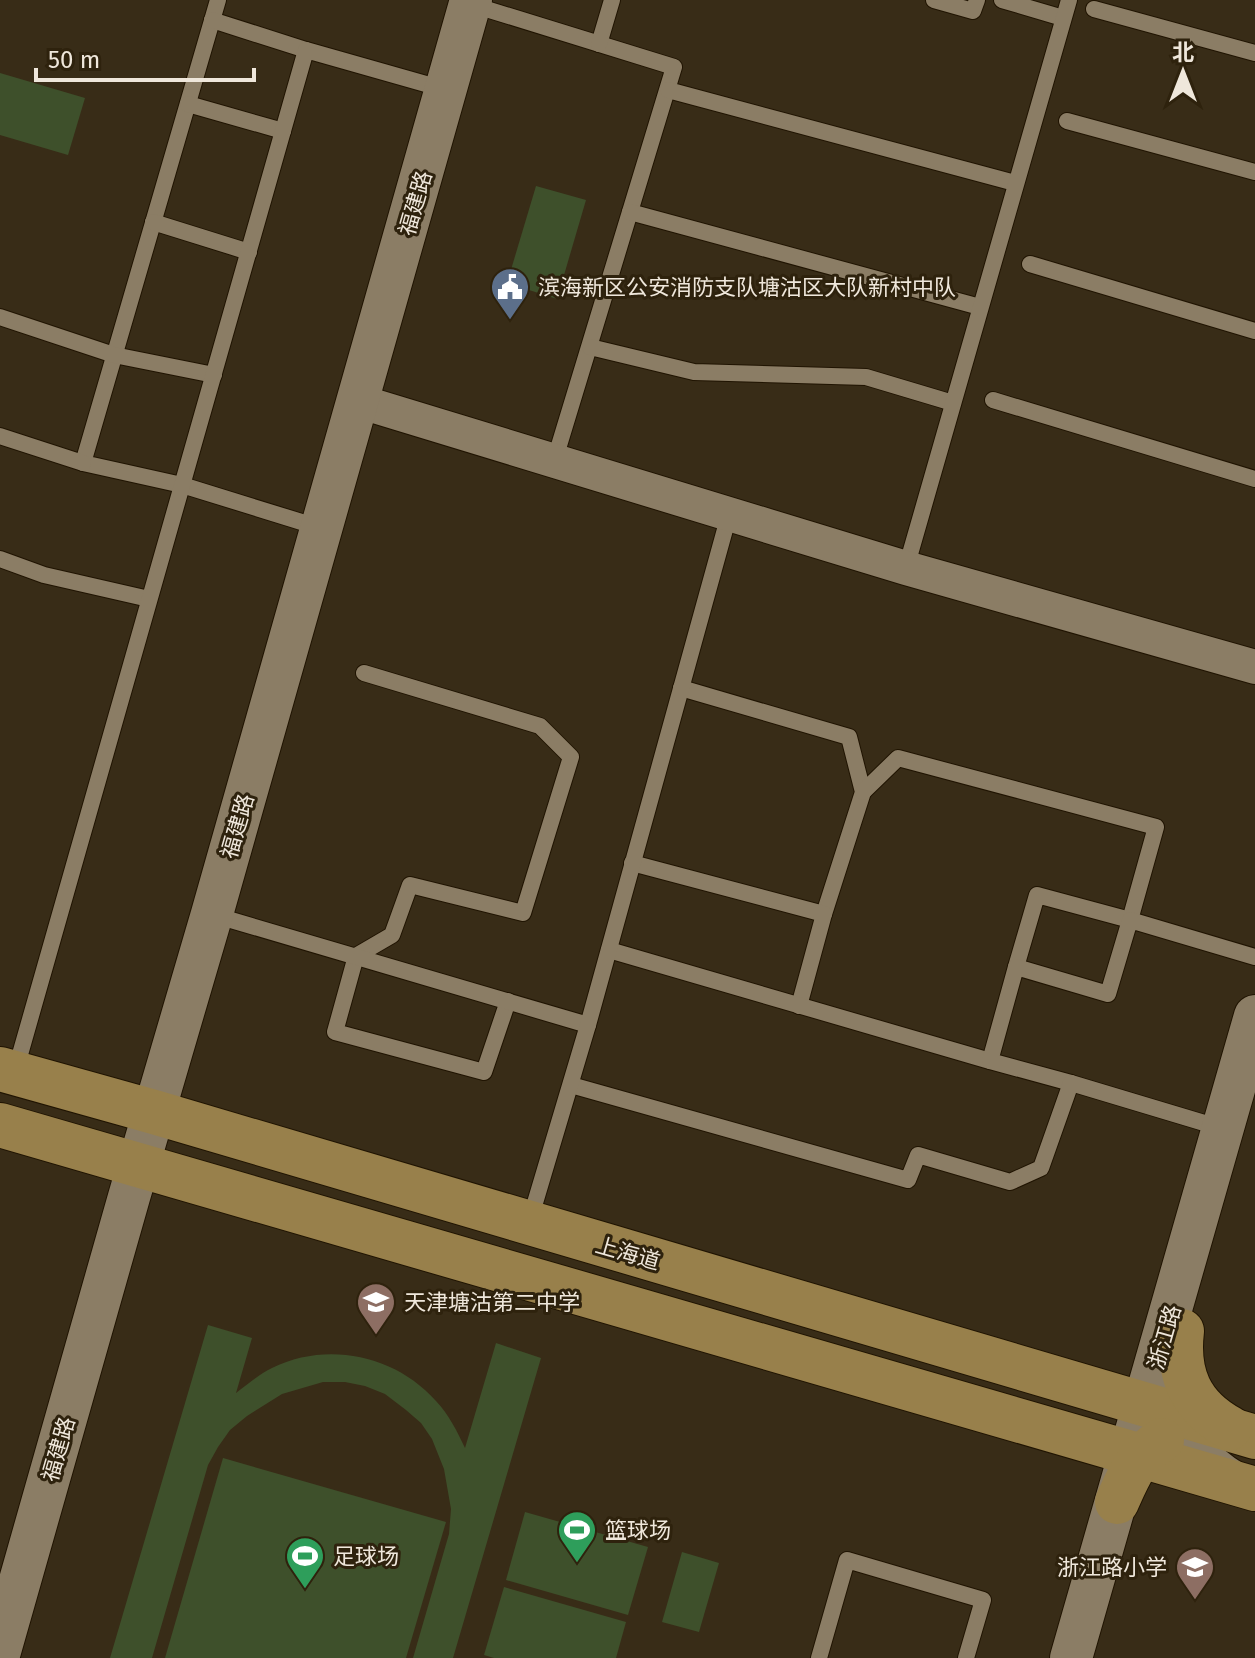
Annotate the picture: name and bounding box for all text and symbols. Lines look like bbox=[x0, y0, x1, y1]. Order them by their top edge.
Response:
scale bar bbox=[36, 32, 254, 82]
north arrow bbox=[1143, 32, 1223, 112]
text: 北 bbox=[1172, 39, 1194, 66]
text: 50 m bbox=[48, 46, 100, 74]
street label: 福建路 bbox=[393, 168, 438, 239]
public building icon: 滨海新区公安消防支队塘沽区大队新村中队 bbox=[489, 266, 531, 321]
place label: 滨海新区公安消防支队塘沽区大队新村中队 bbox=[538, 274, 956, 301]
street label: 福建路 bbox=[215, 791, 260, 862]
street label: 上海道 bbox=[592, 1231, 663, 1276]
school or university icon: 天津塘沽第二中学 bbox=[355, 1281, 397, 1336]
place label: 天津塘沽第二中学 bbox=[404, 1289, 580, 1316]
street label: 浙江路 bbox=[1142, 1302, 1187, 1373]
street label: 福建路 bbox=[36, 1414, 81, 1485]
sports icon: 篮球场 bbox=[556, 1509, 598, 1564]
place label: 篮球场 bbox=[605, 1517, 671, 1544]
sports icon: 足球场 bbox=[284, 1535, 326, 1590]
place label: 足球场 bbox=[333, 1543, 399, 1570]
school or university icon: 浙江路小学 bbox=[1174, 1546, 1216, 1601]
place label: 浙江路小学 bbox=[1057, 1554, 1167, 1581]

